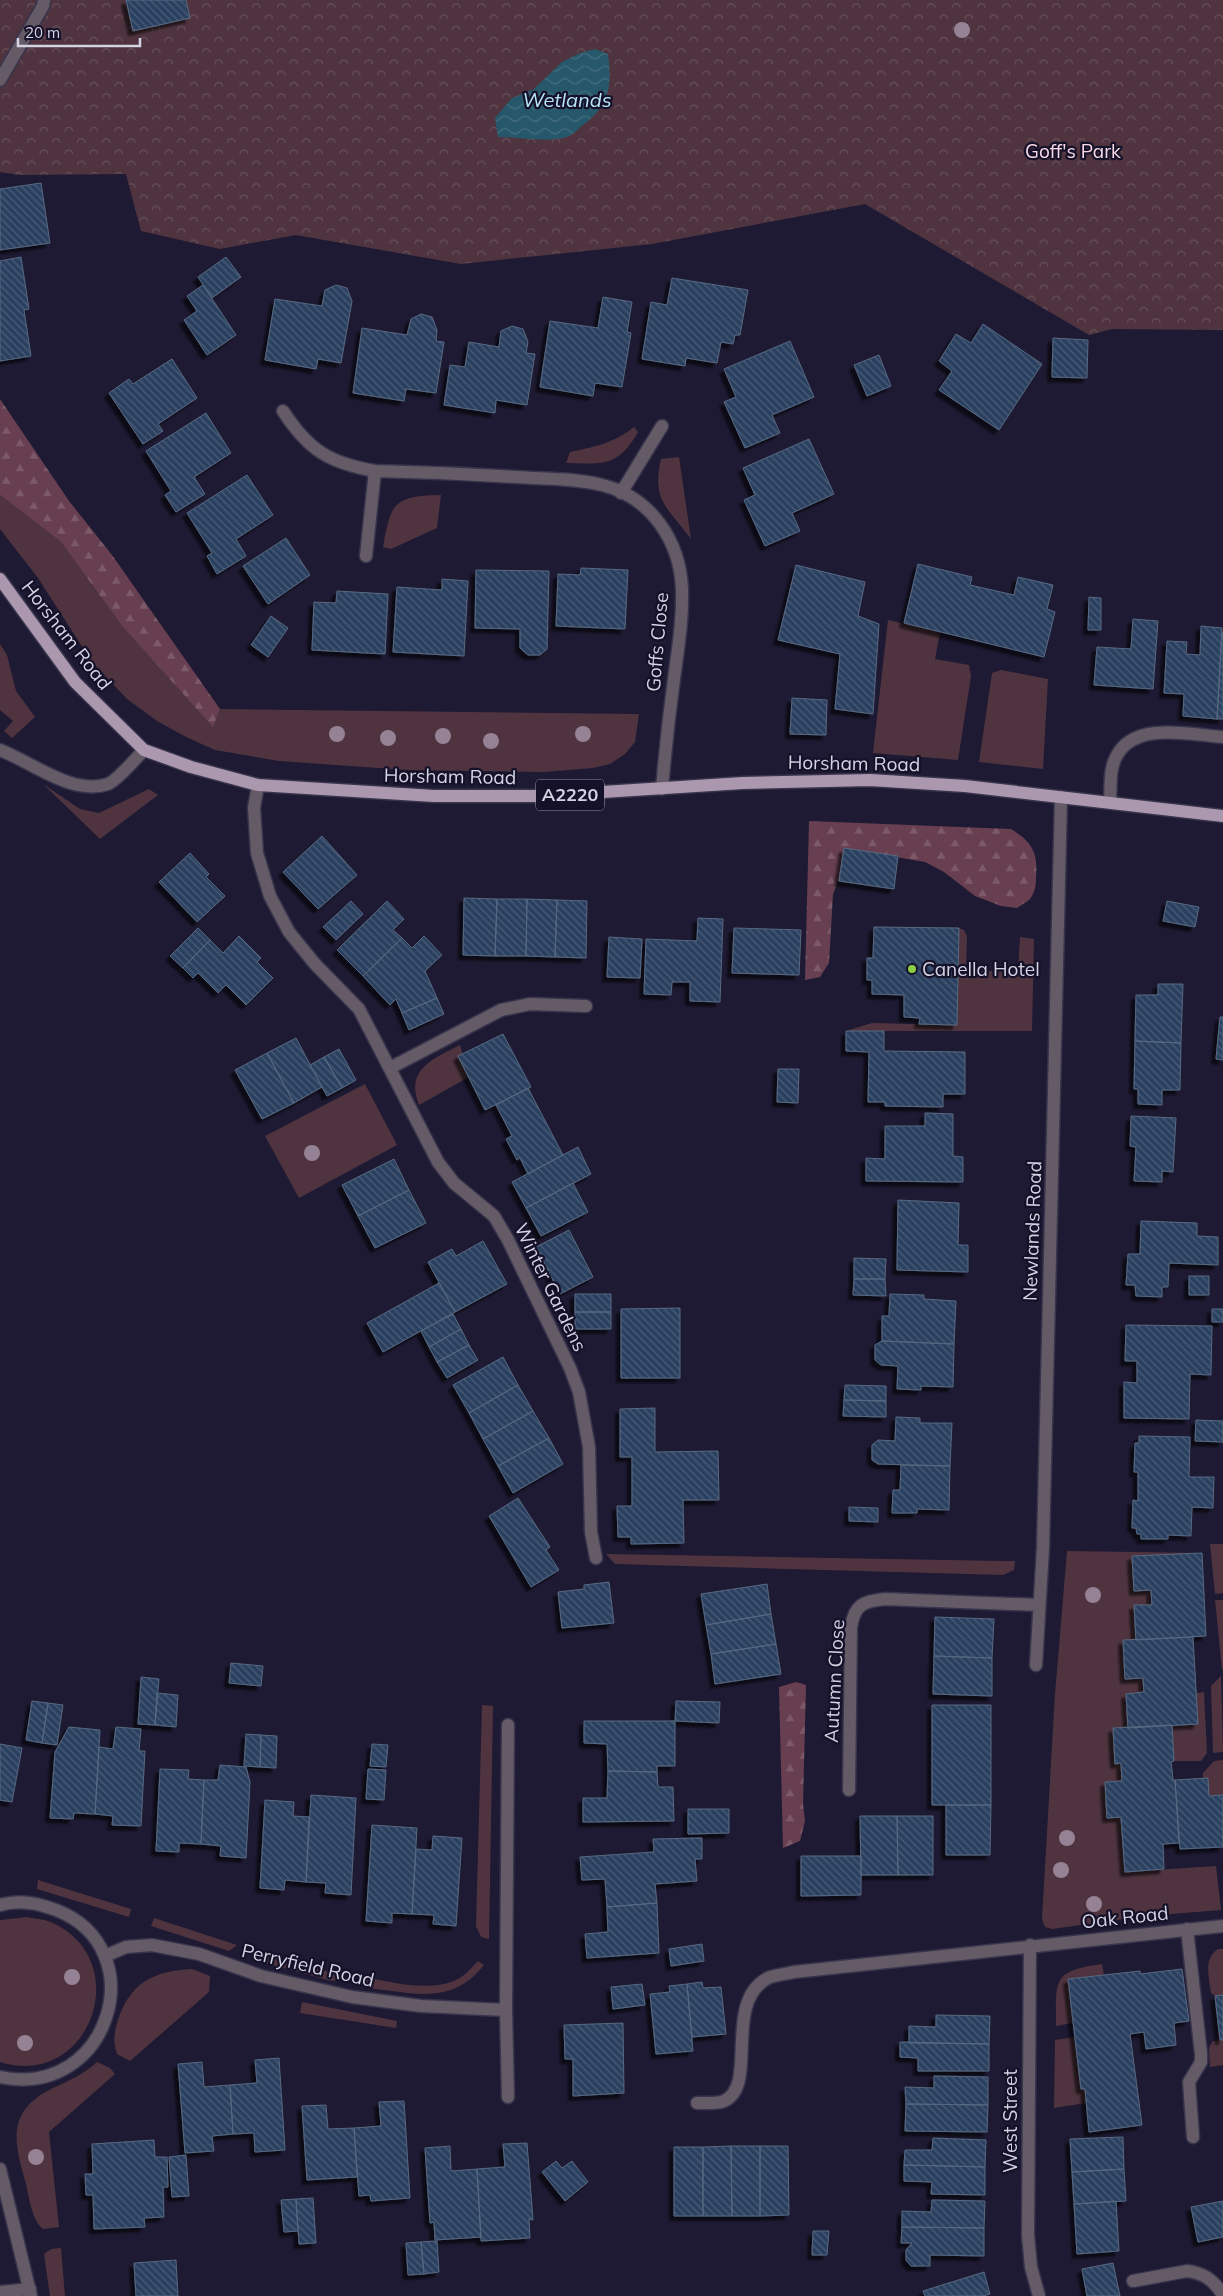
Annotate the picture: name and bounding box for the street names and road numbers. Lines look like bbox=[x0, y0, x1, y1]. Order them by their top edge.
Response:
street label: Horsham Road bbox=[17, 575, 117, 695]
street label: Goffs Close bbox=[641, 591, 673, 693]
street label: Horsham Road bbox=[788, 750, 920, 776]
street label: Horsham Road bbox=[384, 763, 516, 789]
road number: A2220 bbox=[536, 780, 604, 810]
street label: Newlands Road bbox=[1018, 1160, 1046, 1302]
street label: Winter Gardens bbox=[510, 1219, 592, 1355]
street label: Autumn Close bbox=[819, 1619, 849, 1743]
street label: Oak Road bbox=[1080, 1900, 1170, 1934]
street label: Perryfield Road bbox=[239, 1938, 377, 1992]
street label: West Street bbox=[998, 2069, 1022, 2173]

